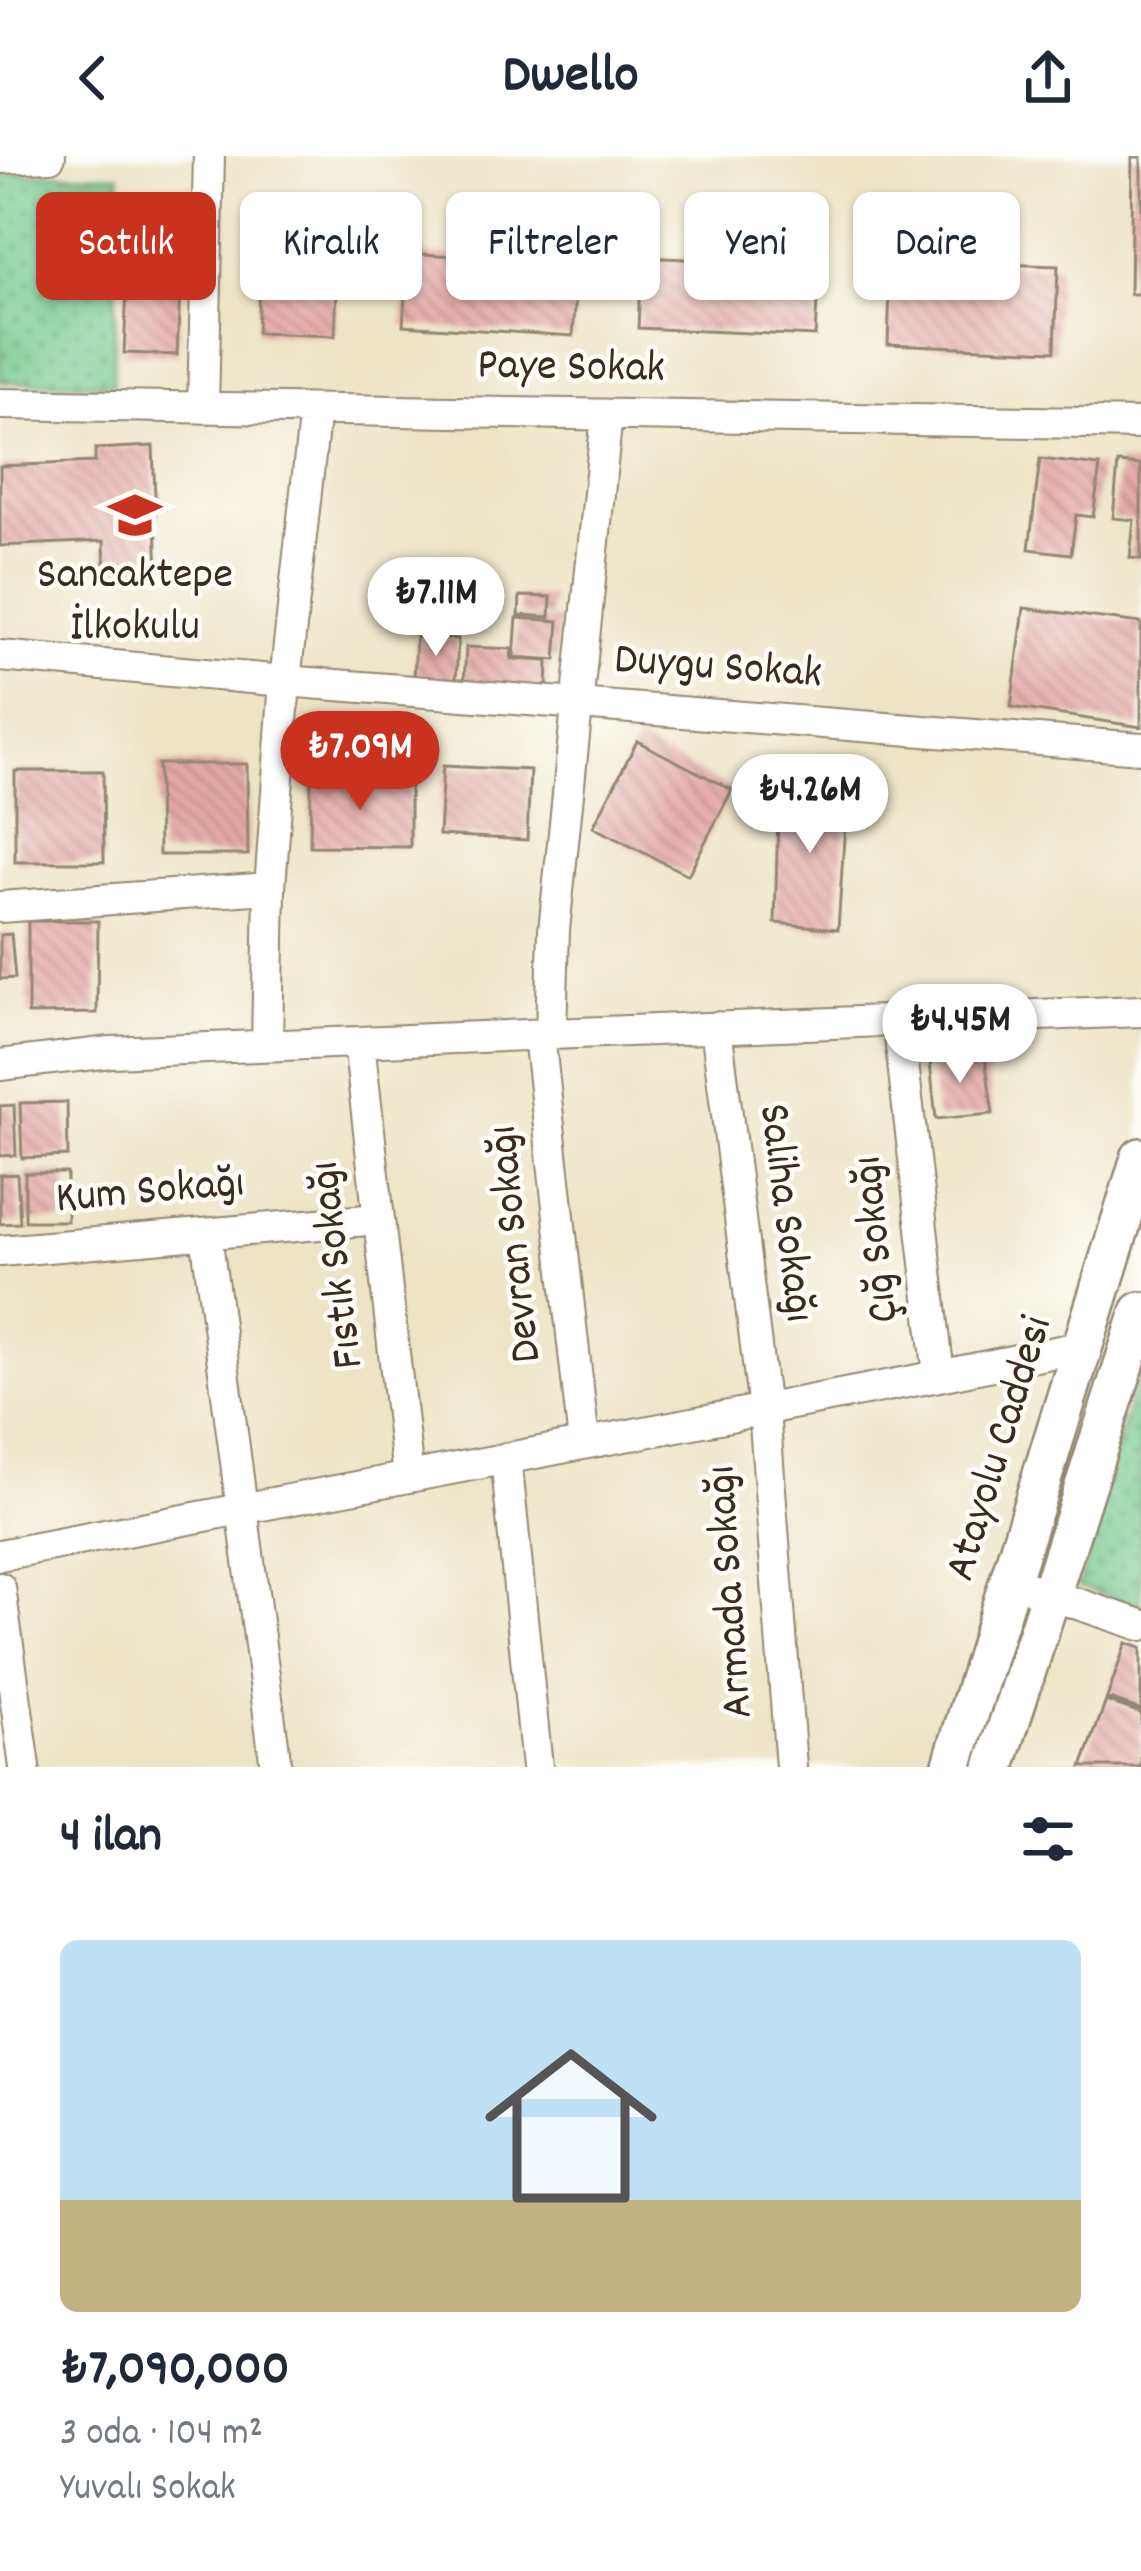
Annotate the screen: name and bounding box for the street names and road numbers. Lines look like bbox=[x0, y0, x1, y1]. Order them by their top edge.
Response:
street label: Paye Sokak bbox=[477, 335, 665, 403]
street label: Duygu Sokak bbox=[612, 630, 824, 708]
street label: Saliha Sokağı bbox=[739, 1100, 829, 1326]
street label: Devran Sokağı bbox=[473, 1122, 561, 1366]
street label: Kum Sokağı bbox=[53, 1153, 247, 1233]
street label: Çığ Sokağı bbox=[837, 1153, 919, 1325]
street label: Fıstık Sokağı bbox=[295, 1158, 383, 1372]
street label: Atayolu Caddesi bbox=[930, 1309, 1072, 1589]
street label: Armada Sokağı bbox=[691, 1463, 773, 1721]

